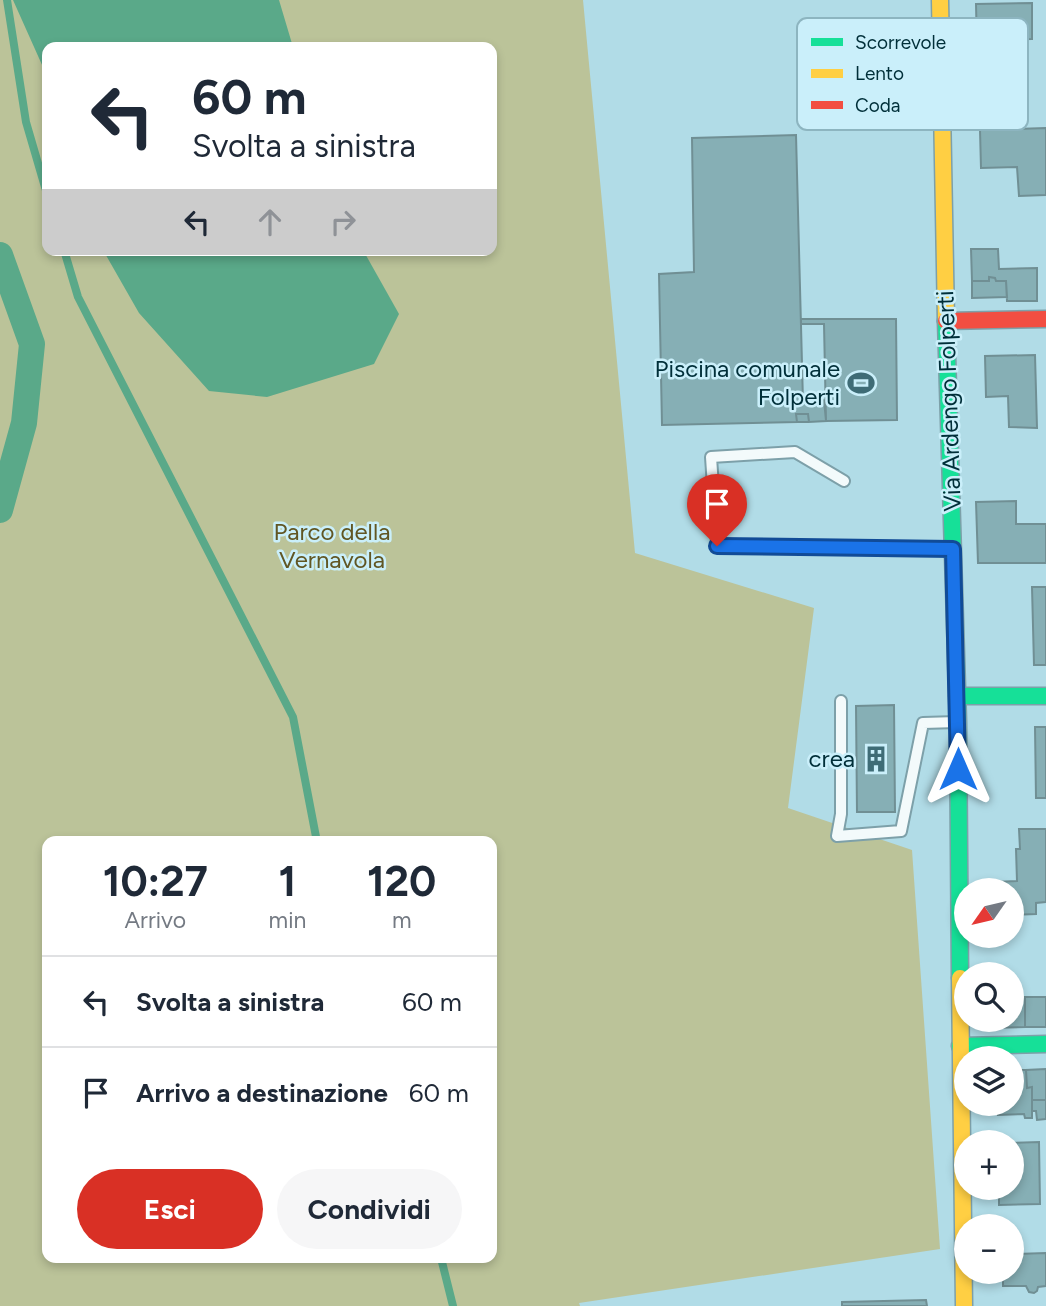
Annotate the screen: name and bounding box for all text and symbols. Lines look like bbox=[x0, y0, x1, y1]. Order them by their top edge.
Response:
legend bbox=[797, 18, 1028, 130]
text: Scorrevole bbox=[855, 31, 946, 54]
text: Lento bbox=[855, 62, 904, 85]
text: 60 m bbox=[192, 67, 307, 126]
icon: left bbox=[77, 70, 168, 161]
text: Coda bbox=[855, 94, 901, 117]
text: Svolta a sinistra bbox=[192, 127, 416, 165]
icon: left bbox=[178, 203, 216, 241]
icon: ahead bbox=[251, 203, 289, 241]
icon: right bbox=[324, 203, 362, 241]
street label: Via Ardengo Folperti bbox=[930, 290, 967, 512]
place label: Piscina comunale Folperti bbox=[655, 354, 840, 411]
sports icon: Piscina comunale Folperti bbox=[846, 368, 876, 398]
pin bbox=[687, 474, 747, 546]
icon: arrive bbox=[698, 485, 736, 523]
park label: Parco della Vernavola bbox=[274, 517, 390, 574]
position arrow bbox=[921, 732, 995, 806]
place label: crea bbox=[809, 744, 855, 773]
building icon: crea bbox=[861, 744, 891, 774]
text: 10:27 bbox=[103, 856, 208, 907]
text: 1 bbox=[279, 856, 296, 907]
text: 120 bbox=[367, 856, 436, 907]
north arrow bbox=[954, 878, 1024, 948]
map controls bbox=[954, 878, 1024, 1284]
text: Arrivo bbox=[125, 906, 186, 934]
text: min bbox=[269, 906, 306, 934]
text: m bbox=[392, 906, 411, 934]
button: search bbox=[954, 962, 1024, 1032]
icon: left bbox=[77, 983, 115, 1021]
text: Svolta a sinistra bbox=[136, 986, 324, 1018]
text: 60 m bbox=[402, 986, 462, 1018]
button: layers bbox=[954, 1046, 1024, 1116]
icon: arrive bbox=[77, 1074, 115, 1112]
text: Arrivo a destinazione bbox=[136, 1077, 388, 1109]
text: 60 m bbox=[409, 1077, 469, 1109]
button: + bbox=[954, 1130, 1024, 1200]
button: Esci bbox=[77, 1169, 263, 1249]
button: Condividi bbox=[277, 1169, 462, 1249]
button: − bbox=[954, 1214, 1024, 1284]

